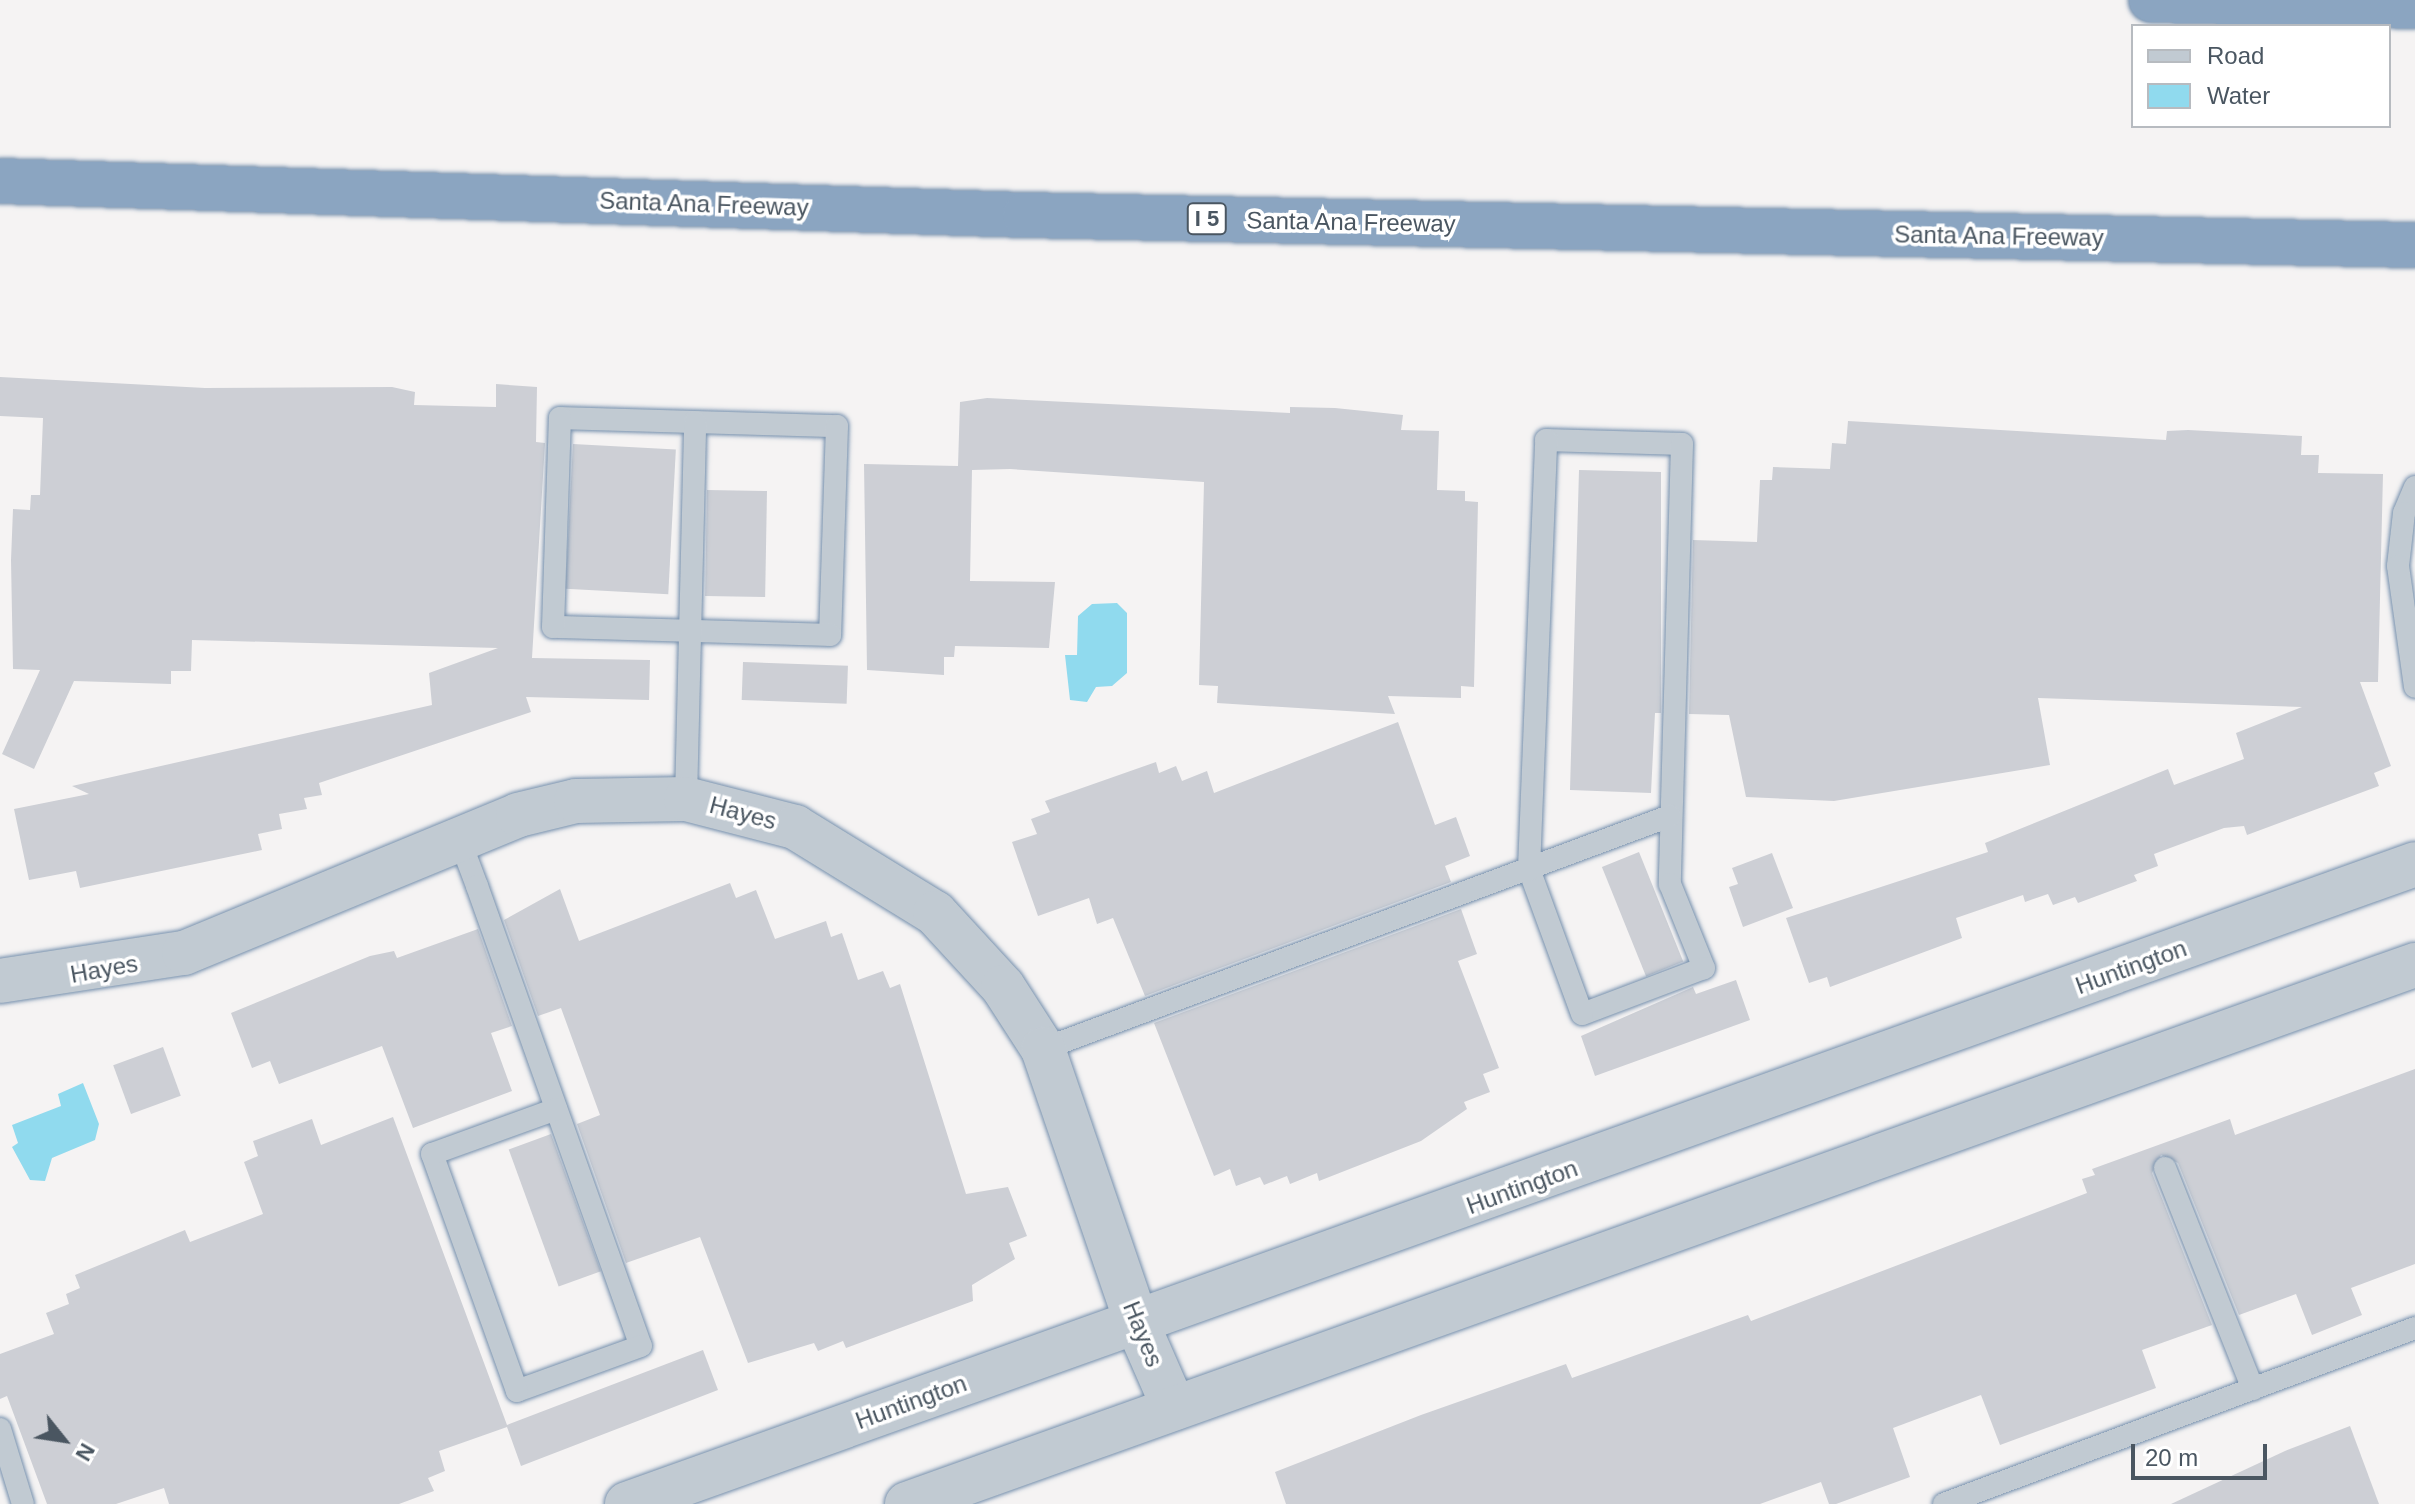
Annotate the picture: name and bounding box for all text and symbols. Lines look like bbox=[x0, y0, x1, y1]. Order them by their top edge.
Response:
legend bbox=[2131, 24, 2391, 128]
text: Road bbox=[2207, 42, 2264, 69]
text: Water bbox=[2207, 82, 2270, 109]
street label: Santa Ana Freeway bbox=[598, 186, 810, 222]
road number: I 5 bbox=[1185, 201, 1229, 237]
street label: Santa Ana Freeway bbox=[1245, 206, 1457, 238]
street label: Santa Ana Freeway bbox=[1893, 220, 2105, 252]
street label: Hayes bbox=[706, 790, 780, 836]
street label: Huntington bbox=[2072, 934, 2190, 1000]
street label: Hayes bbox=[68, 949, 140, 989]
street label: Huntington bbox=[1463, 1154, 1581, 1220]
street label: Hayes bbox=[1117, 1297, 1169, 1371]
street label: Huntington bbox=[852, 1369, 970, 1435]
north arrow bbox=[24, 1400, 104, 1480]
scale bar bbox=[2135, 1428, 2271, 1478]
text: N bbox=[70, 1439, 100, 1465]
text: 20 m bbox=[2145, 1444, 2198, 1471]

